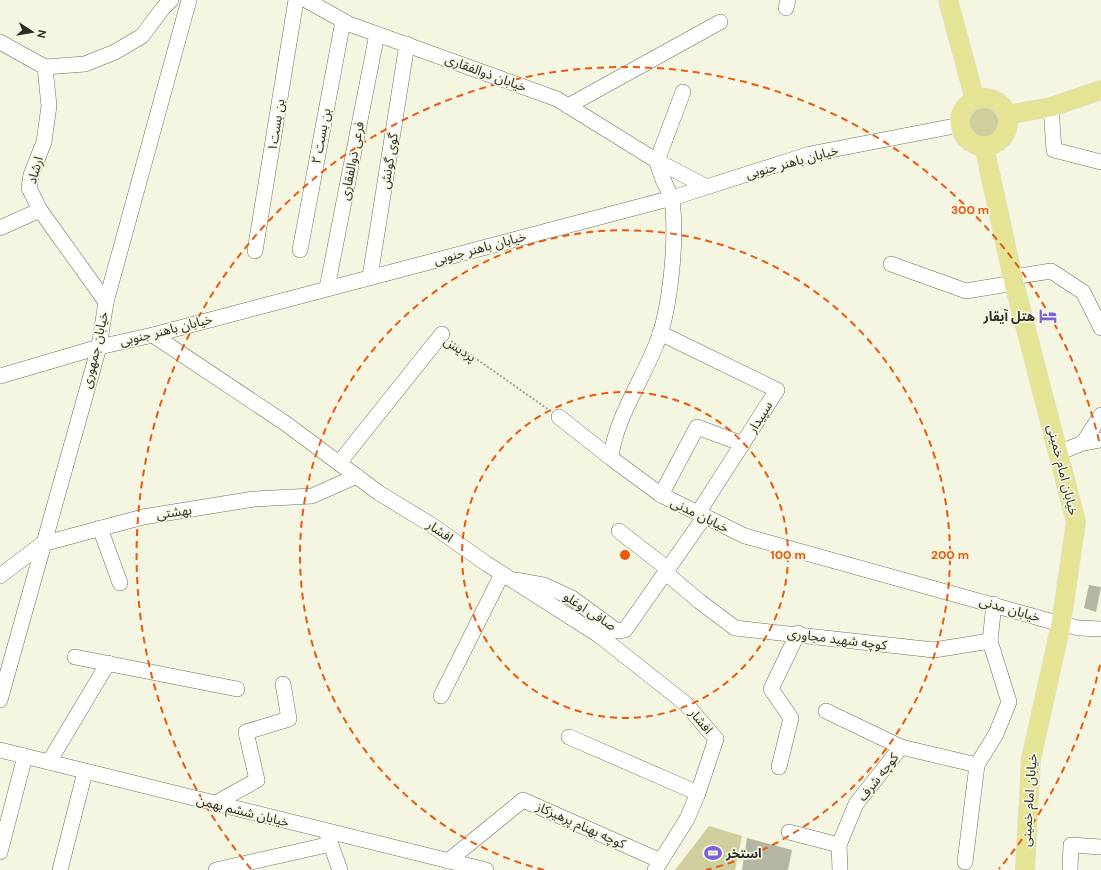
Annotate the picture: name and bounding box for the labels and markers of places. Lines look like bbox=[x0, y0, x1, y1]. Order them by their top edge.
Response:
hotel icon: هتل آیقار bbox=[1038, 306, 1058, 326]
place label: هتل آیقار bbox=[982, 308, 1035, 325]
centre of rings bbox=[618, 548, 632, 562]
sports icon: استخر bbox=[703, 843, 723, 863]
place label: استخر bbox=[725, 845, 762, 862]

